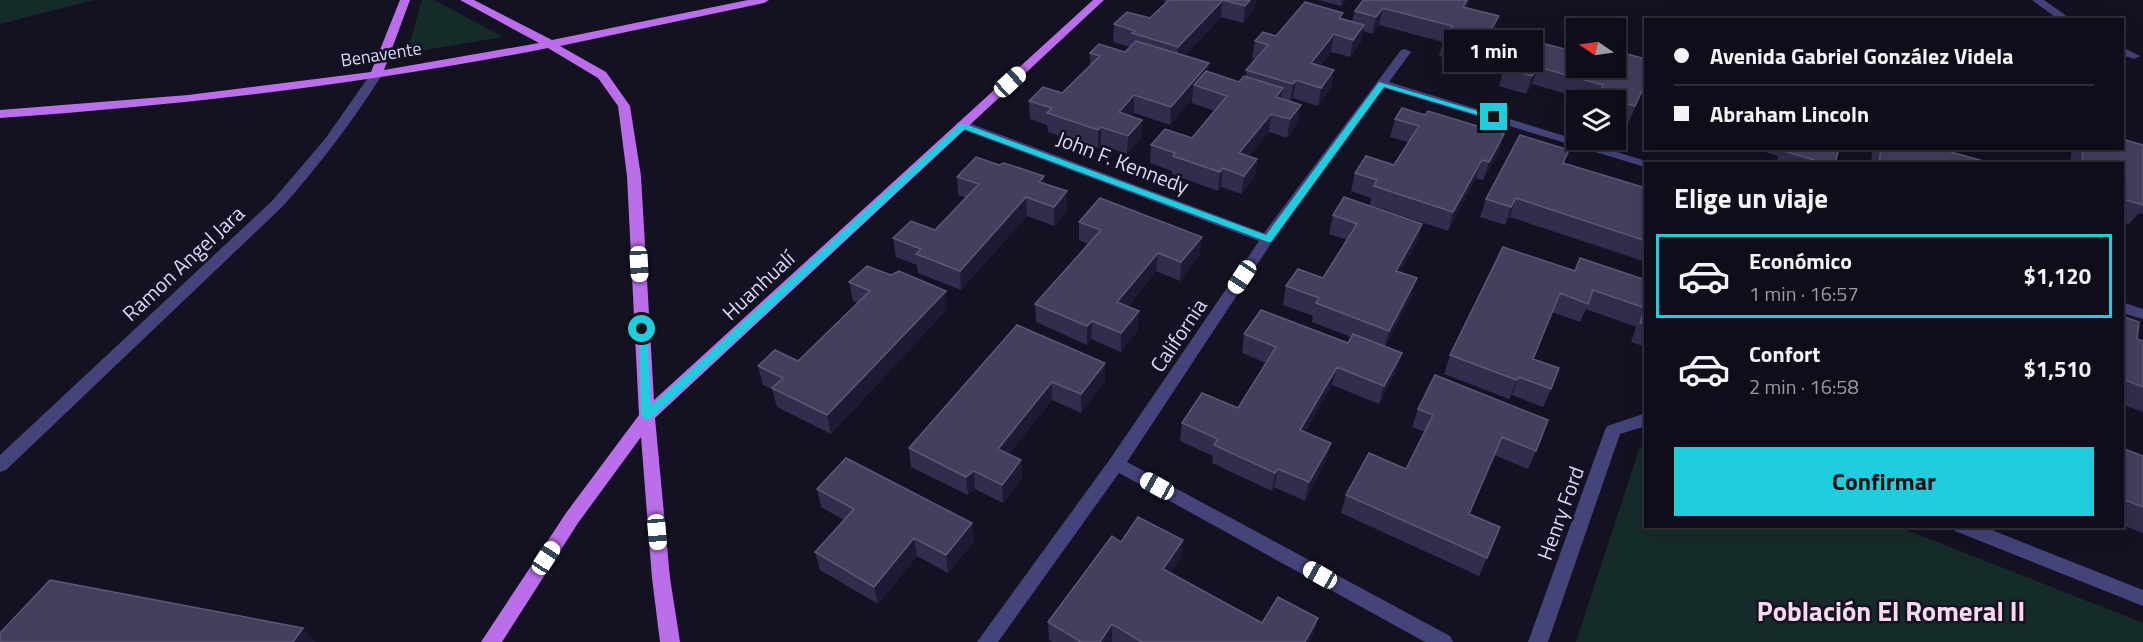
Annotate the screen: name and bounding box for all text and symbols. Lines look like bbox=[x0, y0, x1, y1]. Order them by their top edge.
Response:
north arrow bbox=[1566, 18, 1626, 78]
map controls bbox=[1566, 18, 1626, 150]
callout: 1 min bbox=[1444, 30, 1544, 72]
street label: Benavente bbox=[339, 34, 423, 74]
text: 1 min bbox=[1469, 35, 1518, 66]
text: Avenida Gabriel González Videla bbox=[1710, 39, 2013, 73]
car bbox=[991, 63, 1029, 101]
button: layers bbox=[1566, 90, 1626, 150]
text: Abraham Lincoln bbox=[1710, 97, 1869, 131]
route end bbox=[1480, 103, 1507, 130]
street label: John F. Kennedy bbox=[1052, 122, 1194, 202]
text: Elige un viaje bbox=[1674, 177, 1828, 218]
street label: Ramon Angel Jara bbox=[115, 197, 252, 328]
street label: Huanhualí bbox=[714, 242, 803, 327]
text: Económico bbox=[1749, 244, 1852, 278]
car bbox=[629, 246, 649, 282]
icon: car bbox=[1677, 249, 1731, 303]
car bbox=[1224, 257, 1260, 297]
text: $1,120 bbox=[2024, 259, 2091, 293]
text: 1 min · 16:57 bbox=[1749, 278, 1859, 309]
street label: California bbox=[1142, 291, 1215, 378]
route start bbox=[628, 315, 655, 342]
text: Confort bbox=[1749, 337, 1820, 371]
icon: car bbox=[1677, 342, 1731, 396]
text: $1,510 bbox=[2024, 352, 2091, 386]
text: 2 min · 16:58 bbox=[1749, 371, 1859, 402]
button: Confirmar bbox=[1674, 447, 2094, 516]
street label: Henry Ford bbox=[1528, 462, 1592, 564]
car bbox=[1137, 469, 1177, 503]
car bbox=[646, 513, 668, 551]
car bbox=[529, 538, 563, 578]
car bbox=[1300, 558, 1340, 592]
district label: Población El Romeral II bbox=[1757, 590, 2025, 631]

